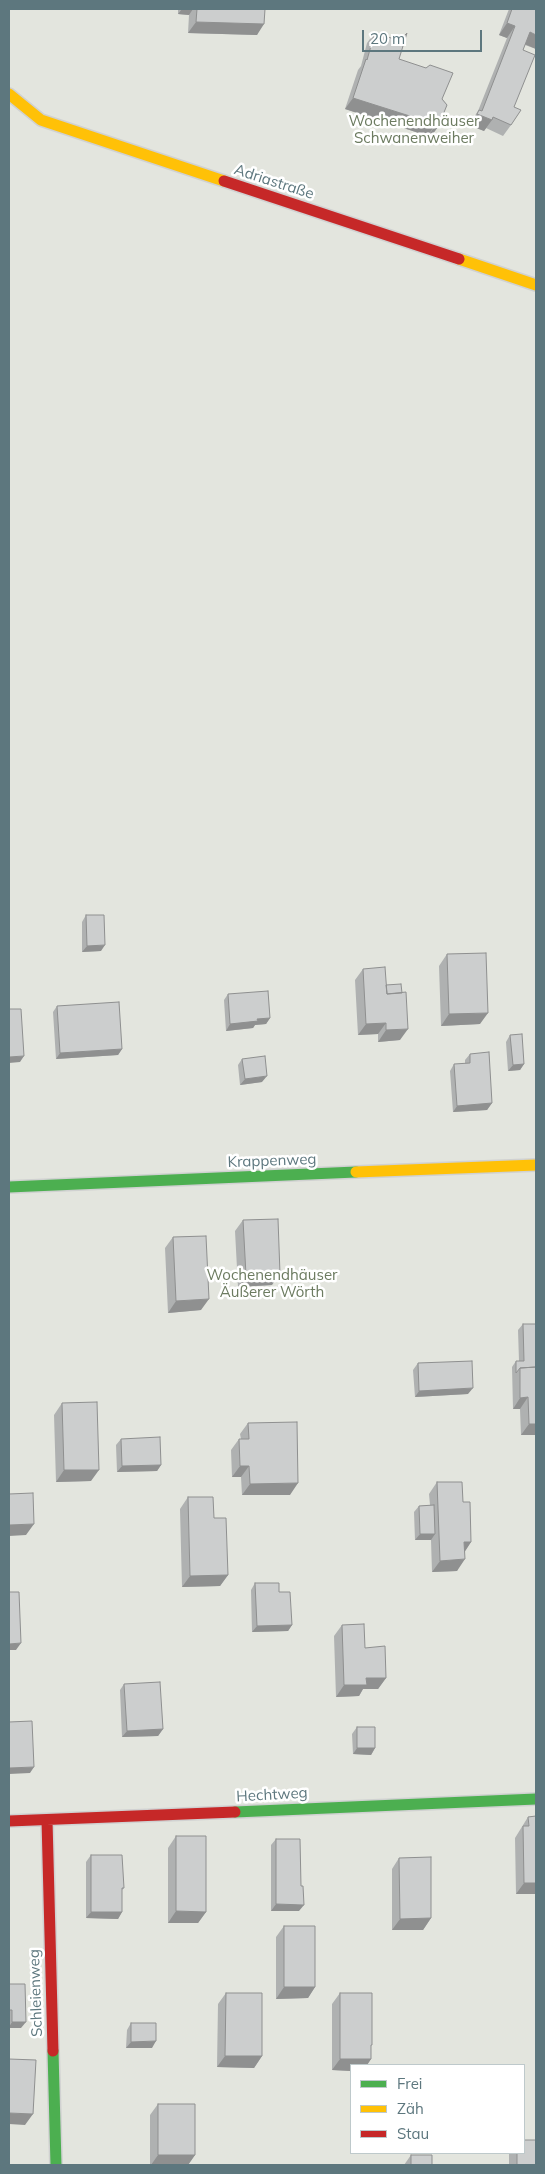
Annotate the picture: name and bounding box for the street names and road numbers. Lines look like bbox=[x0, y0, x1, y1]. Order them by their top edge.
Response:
street label: Adriastraße bbox=[232, 161, 316, 203]
street label: Krappenweg bbox=[227, 1150, 317, 1172]
street label: Hechtweg bbox=[236, 1784, 308, 1806]
street label: Schleienweg bbox=[25, 1949, 47, 2037]

